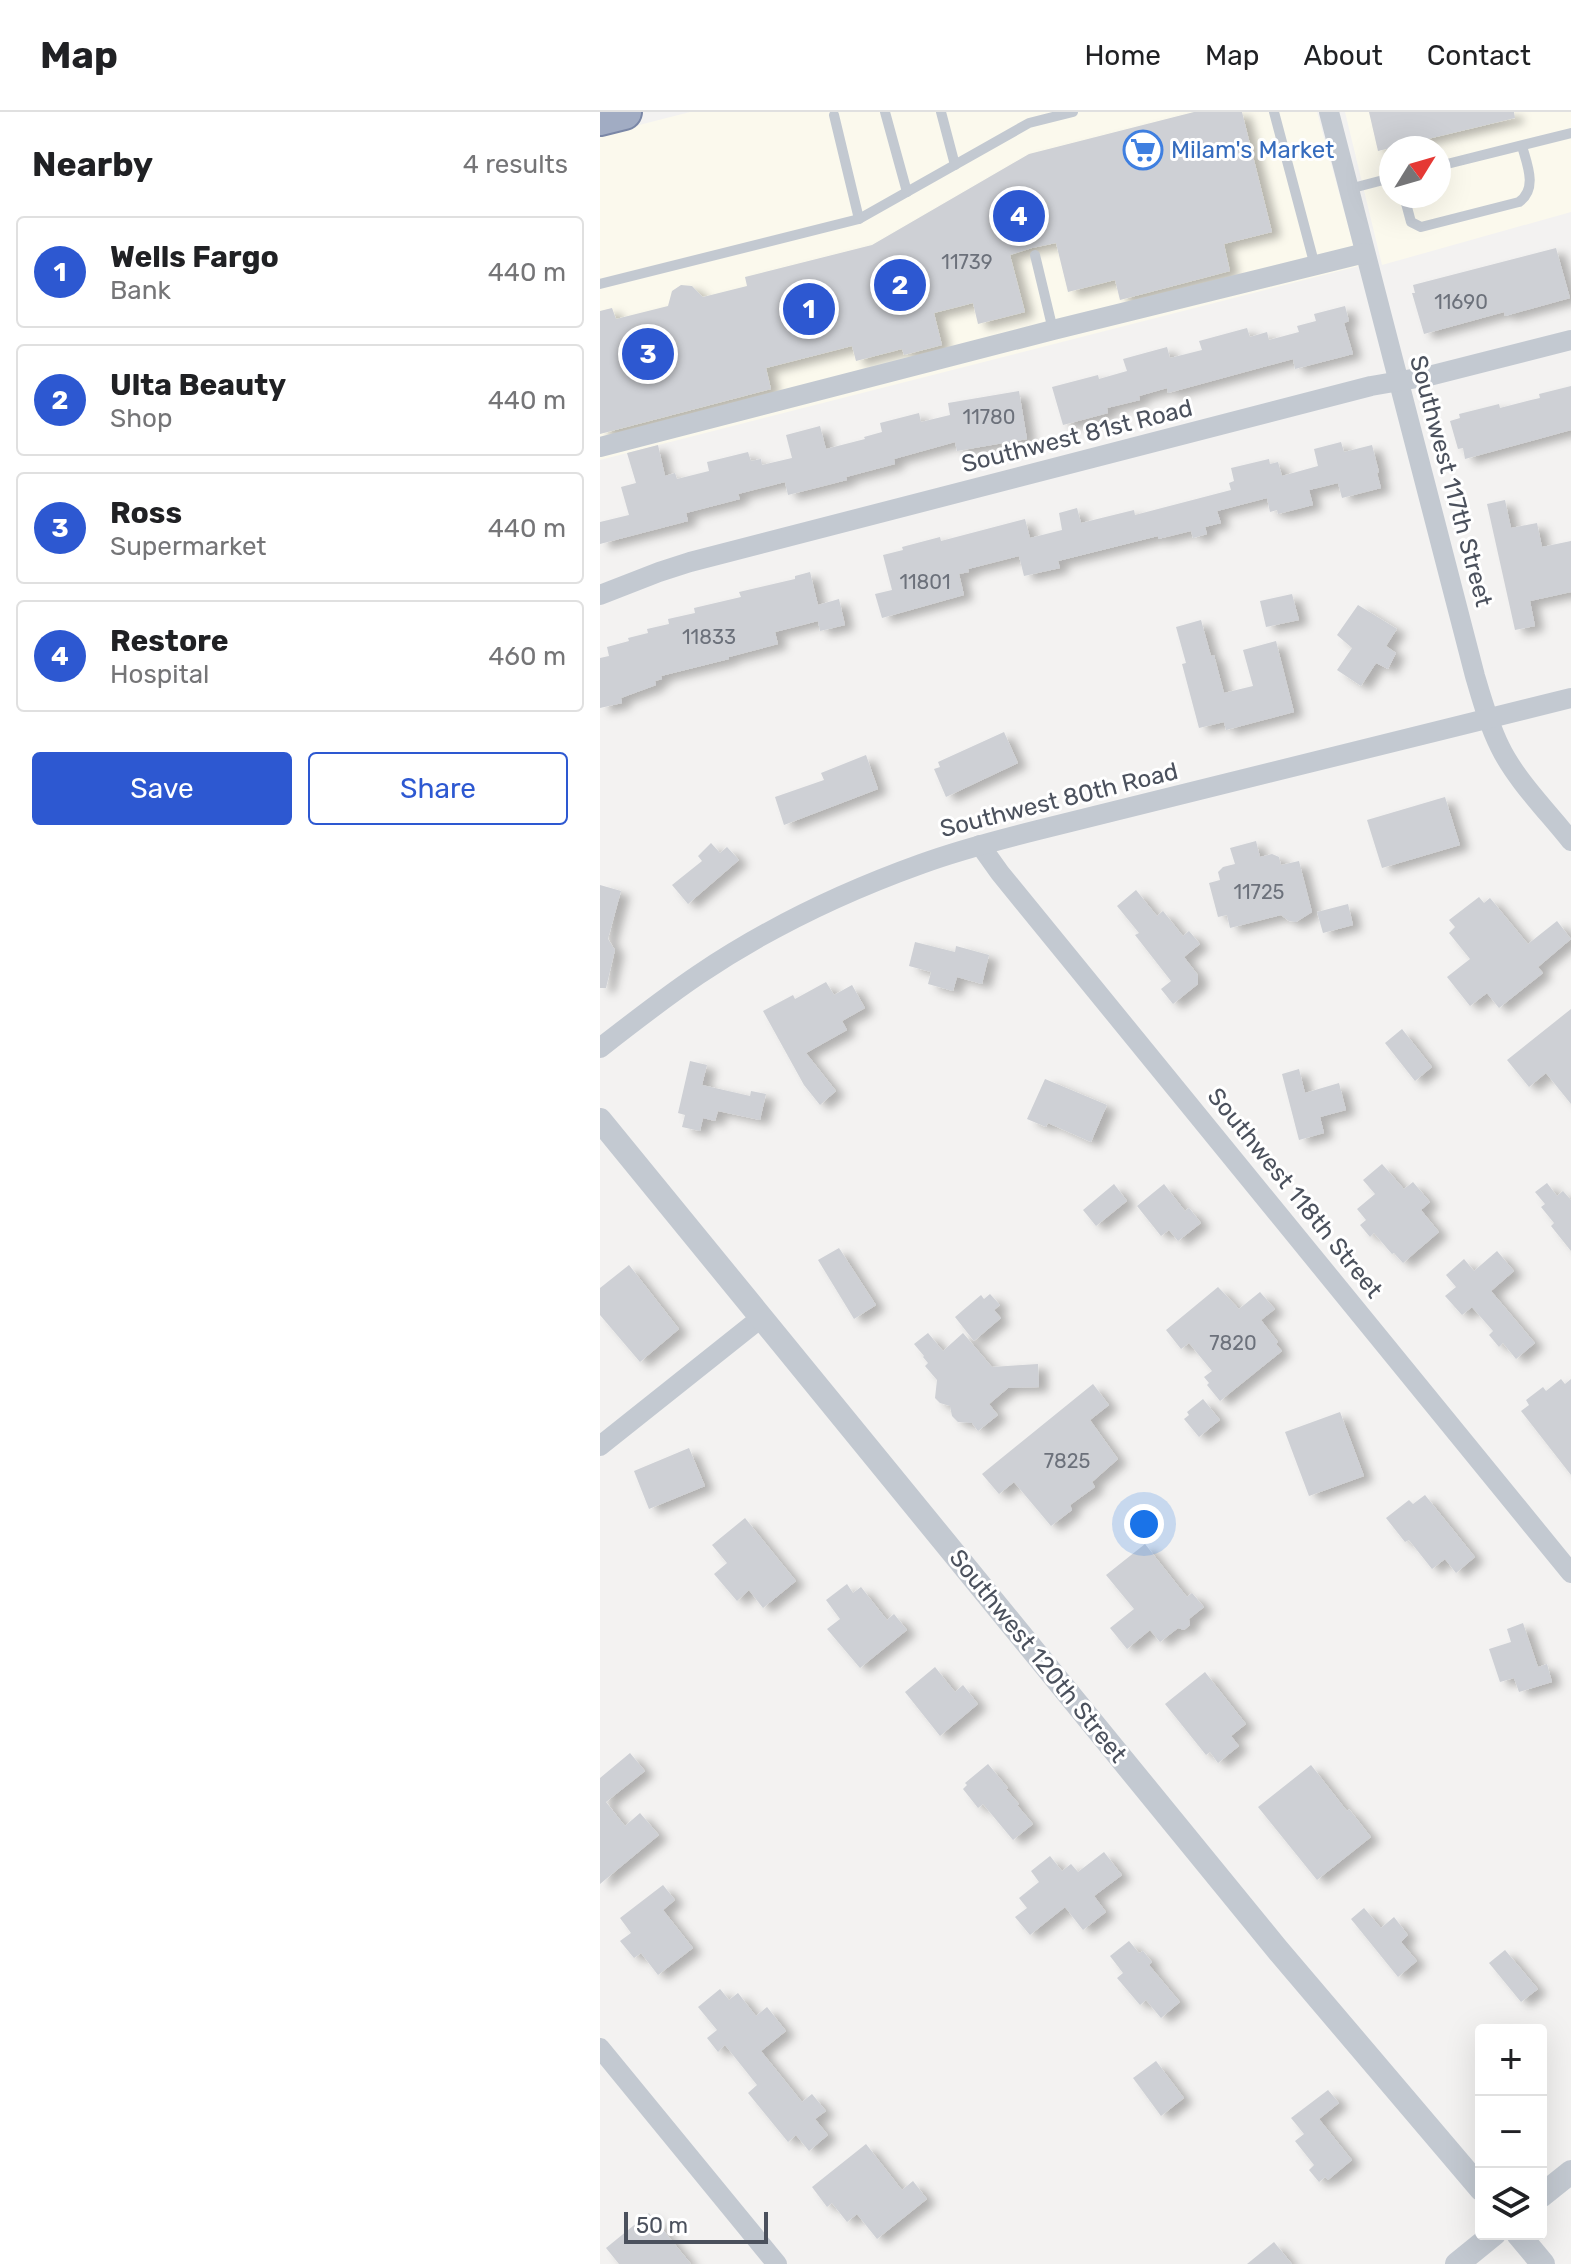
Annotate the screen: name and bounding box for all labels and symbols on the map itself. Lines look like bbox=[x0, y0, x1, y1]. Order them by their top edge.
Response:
supermarket icon: Milam's Market bbox=[1122, 129, 1164, 171]
place label: Milam's Market bbox=[1171, 136, 1334, 164]
north arrow bbox=[1379, 136, 1451, 208]
pin: 4 bbox=[993, 186, 1045, 246]
house number: 11739 bbox=[941, 250, 993, 274]
pin: 2 bbox=[874, 255, 926, 315]
pin: 1 bbox=[783, 279, 835, 339]
house number: 11690 bbox=[1434, 290, 1488, 314]
pin: 3 bbox=[622, 324, 674, 384]
street label: Southwest 117th Street bbox=[1404, 352, 1498, 610]
street label: Southwest 81st Road bbox=[959, 394, 1195, 478]
house number: 11780 bbox=[963, 405, 1015, 429]
house number: 11801 bbox=[899, 570, 951, 594]
house number: 11833 bbox=[682, 625, 736, 649]
street label: Southwest 80th Road bbox=[937, 757, 1181, 843]
house number: 11725 bbox=[1234, 880, 1285, 904]
street label: Southwest 118th Street bbox=[1202, 1082, 1388, 1304]
house number: 7820 bbox=[1209, 1331, 1257, 1355]
house number: 7825 bbox=[1044, 1449, 1090, 1473]
your location bbox=[1124, 1504, 1164, 1544]
street label: Southwest 120th Street bbox=[944, 1544, 1132, 1768]
scale bar bbox=[624, 2208, 768, 2244]

